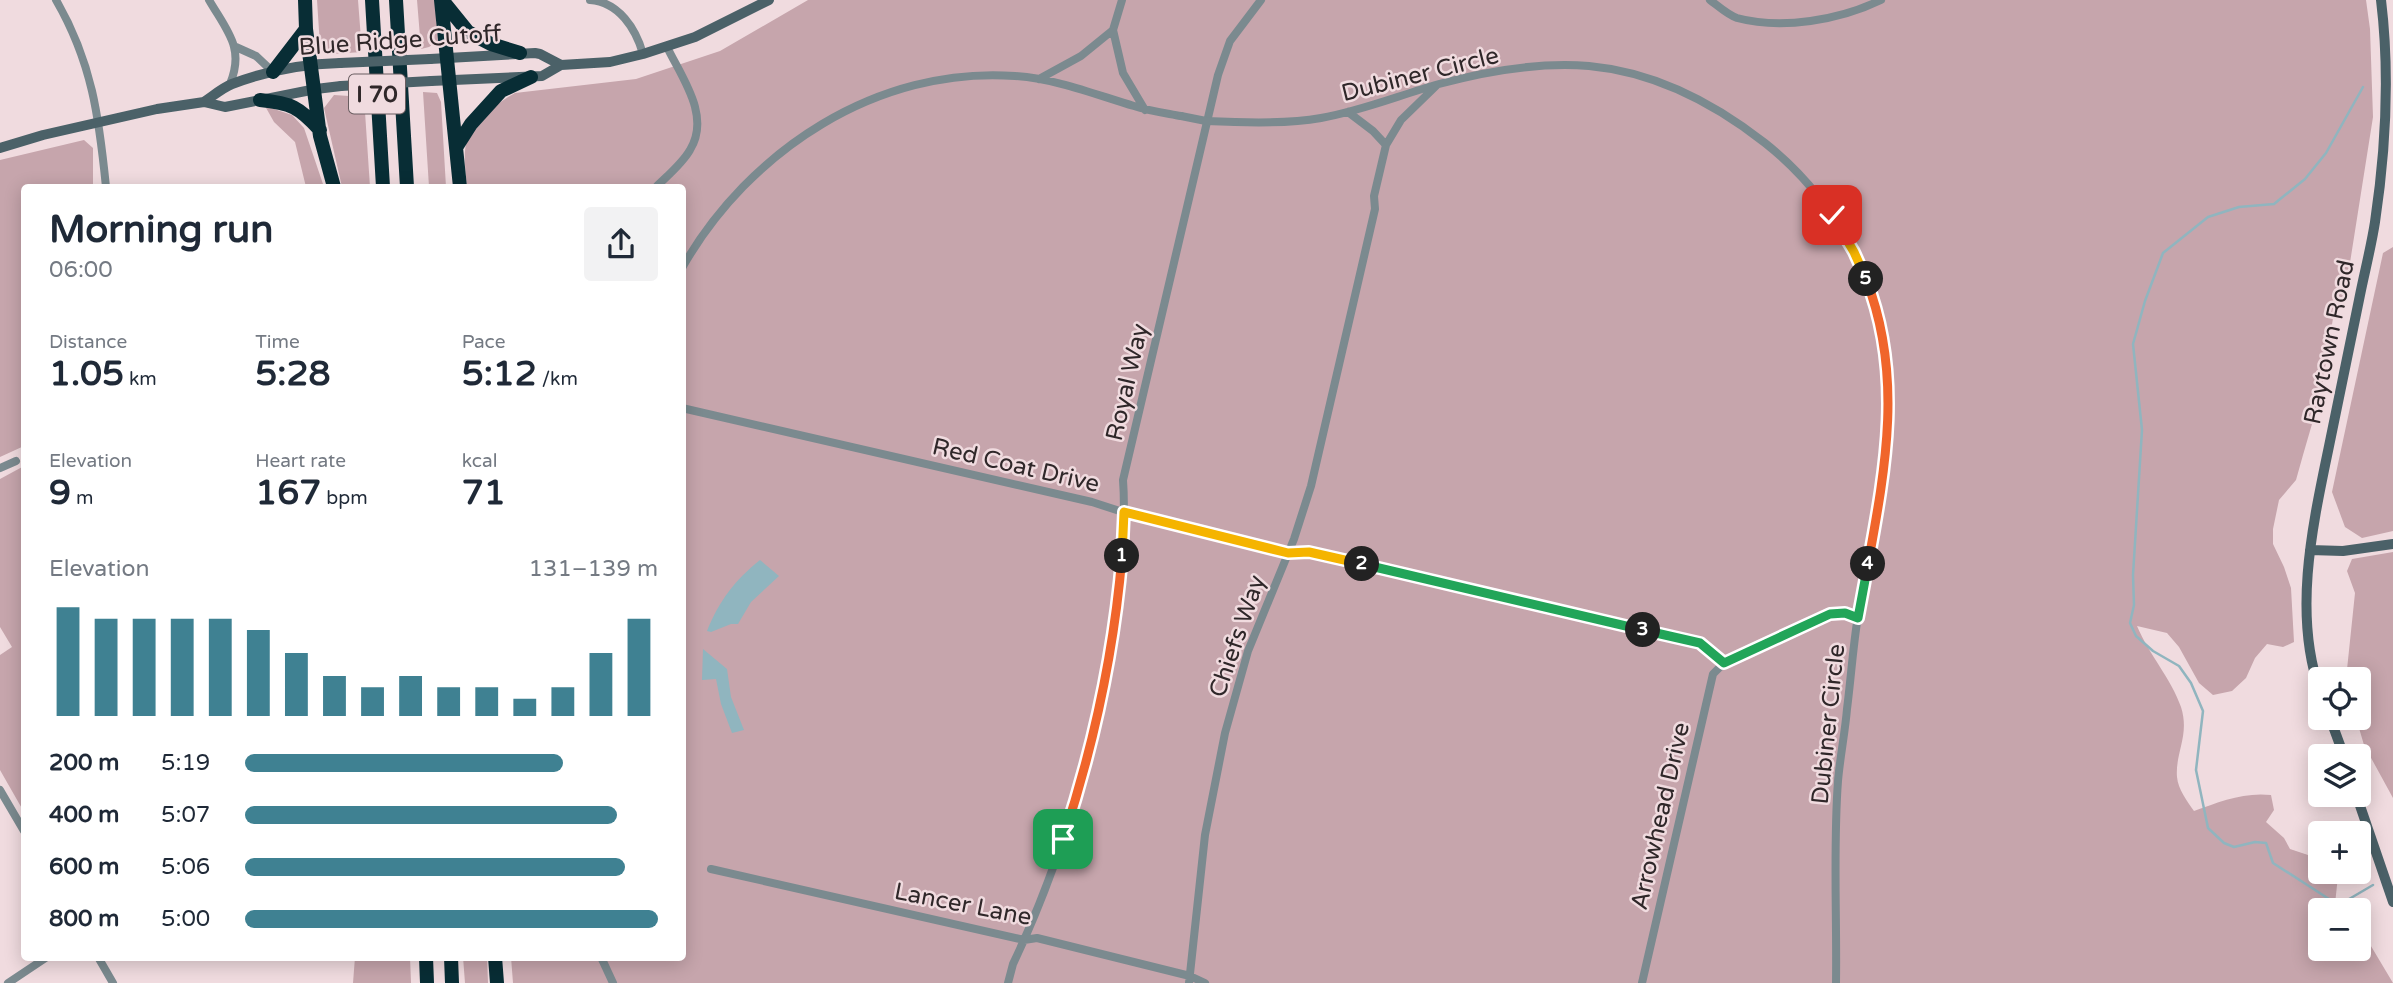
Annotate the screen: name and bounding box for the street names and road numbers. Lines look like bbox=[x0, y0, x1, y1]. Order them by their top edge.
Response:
street label: Blue Ridge Cutoff bbox=[298, 19, 503, 62]
street label: Dubiner Circle bbox=[1338, 41, 1502, 108]
road number: I 70 bbox=[349, 74, 405, 114]
street label: Raytown Road bbox=[2298, 257, 2361, 427]
street label: Royal Way bbox=[1100, 321, 1155, 444]
street label: Red Coat Drive bbox=[929, 432, 1102, 499]
street label: Chiefs Way bbox=[1203, 571, 1272, 701]
street label: Dubiner Circle bbox=[1806, 642, 1851, 806]
street label: Arrowhead Drive bbox=[1625, 720, 1696, 913]
street label: Lancer Lane bbox=[892, 877, 1034, 932]

